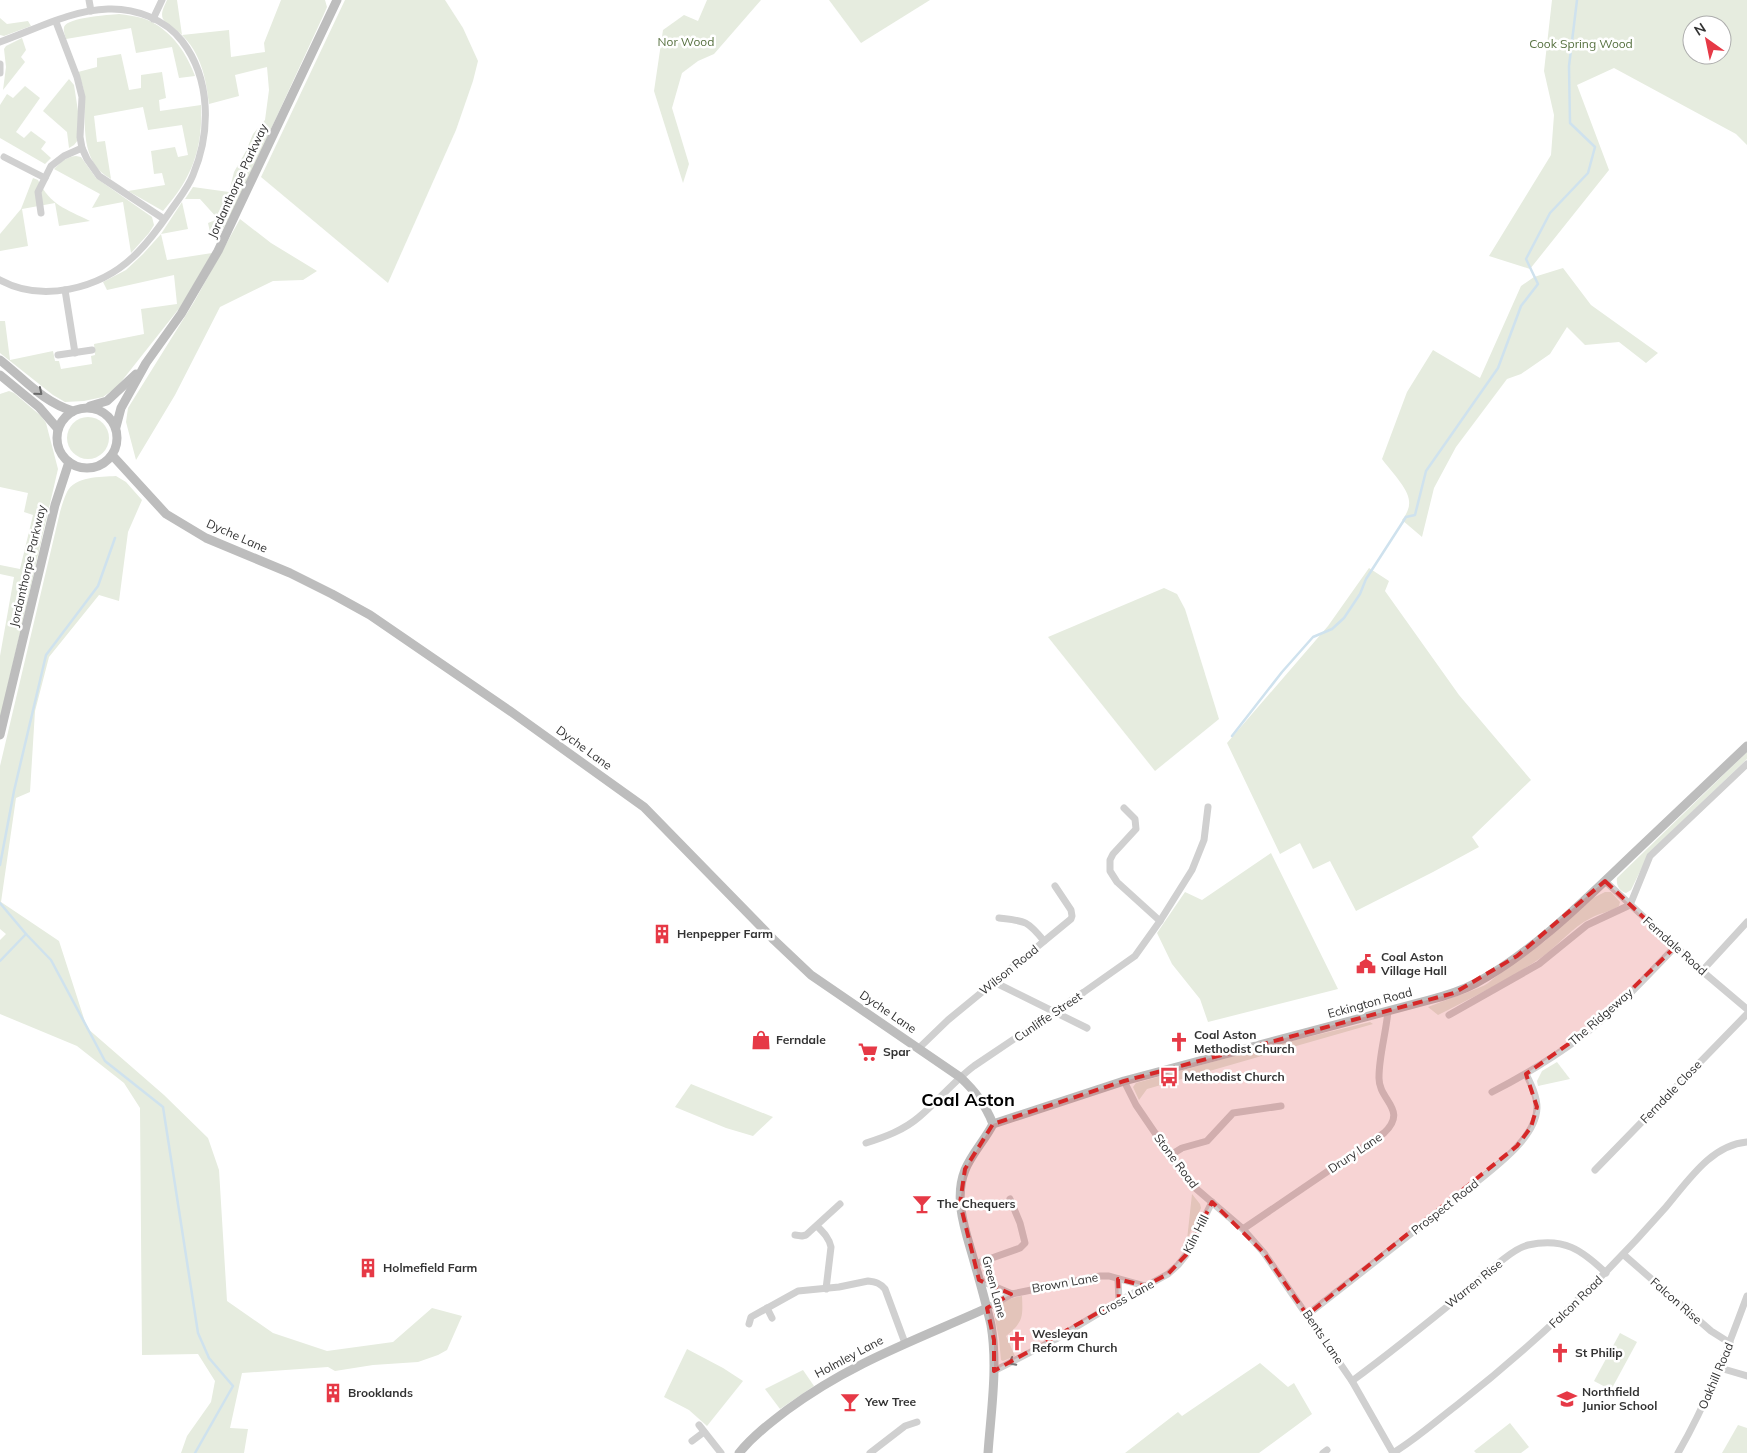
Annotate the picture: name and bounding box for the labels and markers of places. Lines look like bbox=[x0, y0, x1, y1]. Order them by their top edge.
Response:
building icon: Henpepper Farm bbox=[651, 923, 673, 945]
place label: Henpepper Farm bbox=[677, 926, 773, 941]
place label: Coal Aston Village Hall bbox=[1380, 949, 1447, 978]
public building icon: Coal Aston Village Hall bbox=[1355, 953, 1377, 975]
place label: Coal Aston Methodist Church bbox=[1194, 1027, 1295, 1056]
shop icon: Ferndale bbox=[750, 1029, 772, 1051]
church icon: Coal Aston Methodist Church bbox=[1168, 1031, 1190, 1053]
place label: Ferndale bbox=[776, 1032, 826, 1047]
supermarket icon: Spar bbox=[857, 1041, 879, 1063]
place label: Spar bbox=[883, 1044, 911, 1059]
bus stop icon: Methodist Church bbox=[1158, 1066, 1180, 1088]
place label: Methodist Church bbox=[1184, 1069, 1285, 1084]
bar icon: The Chequers bbox=[911, 1193, 933, 1215]
place label: The Chequers bbox=[937, 1196, 1015, 1211]
building icon: Holmefield Farm bbox=[357, 1257, 379, 1279]
place label: Holmefield Farm bbox=[383, 1260, 478, 1275]
place label: Wesleyan Reform Church bbox=[1032, 1326, 1118, 1355]
church icon: Wesleyan Reform Church bbox=[1006, 1330, 1028, 1352]
church icon: St Philip bbox=[1549, 1342, 1571, 1364]
place label: St Philip bbox=[1575, 1345, 1623, 1360]
building icon: Brooklands bbox=[322, 1382, 344, 1404]
place label: Northfield Junior School bbox=[1582, 1384, 1657, 1413]
place label: Brooklands bbox=[348, 1385, 413, 1400]
school or university icon: Northfield Junior School bbox=[1556, 1388, 1578, 1410]
bar icon: Yew Tree bbox=[839, 1391, 861, 1413]
place label: Yew Tree bbox=[864, 1394, 917, 1409]

